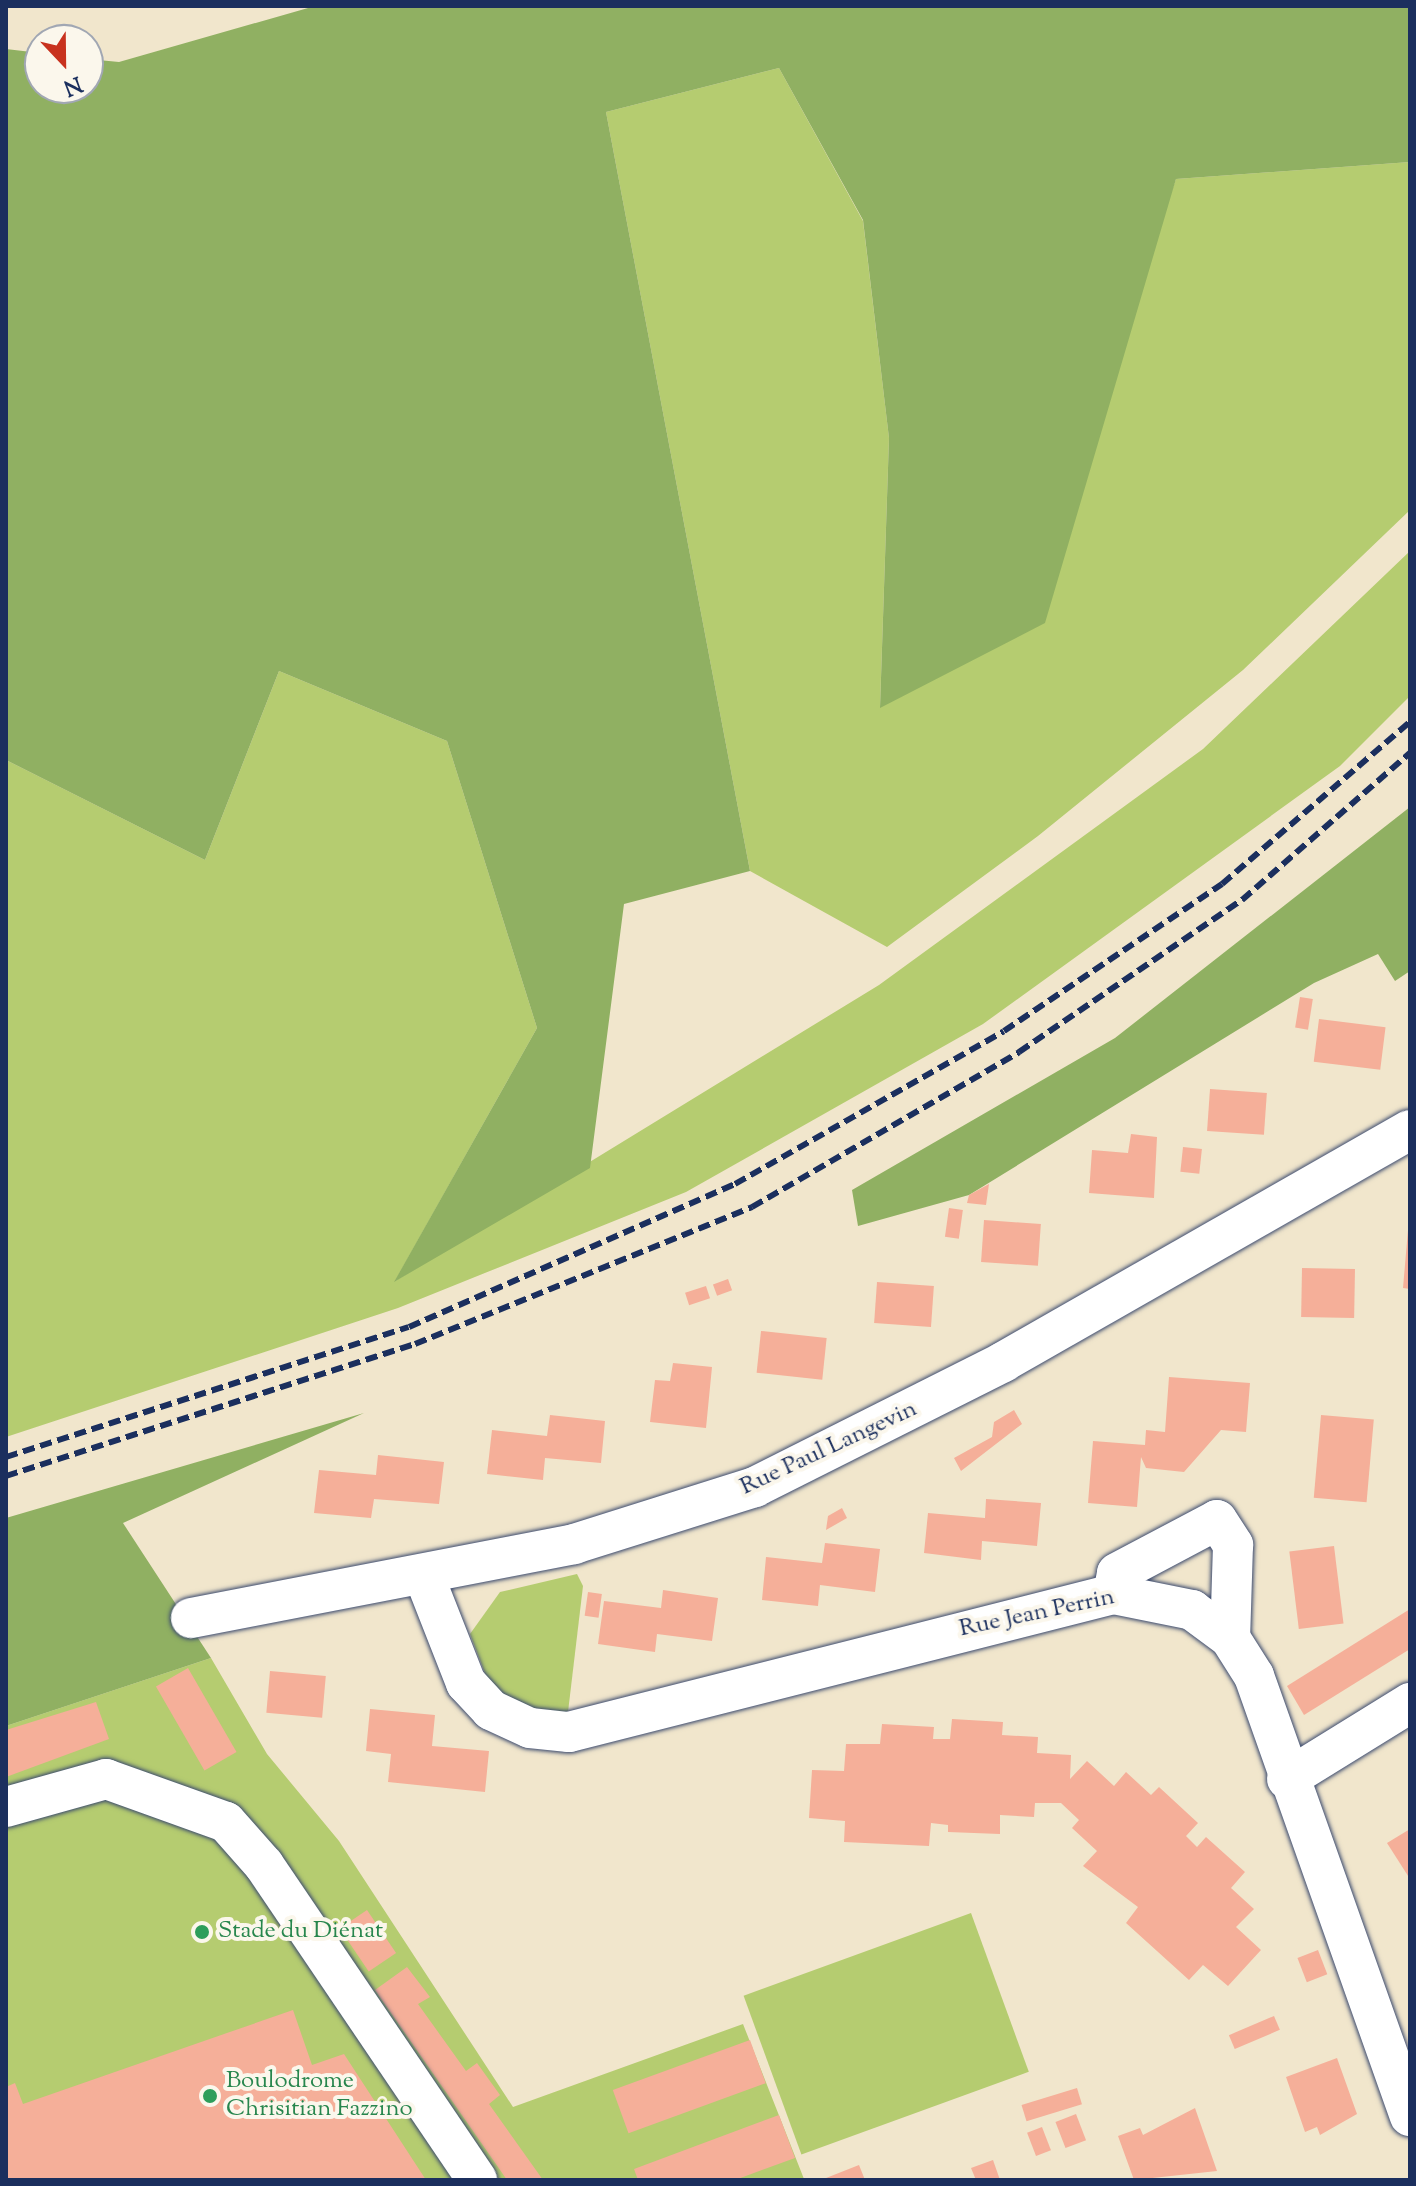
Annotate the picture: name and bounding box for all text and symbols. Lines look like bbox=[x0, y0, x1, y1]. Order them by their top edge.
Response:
north arrow bbox=[24, 24, 104, 104]
text: N bbox=[58, 66, 86, 103]
street label: Rue Paul Langevin bbox=[736, 1395, 922, 1503]
street label: Rue Jean Perrin bbox=[957, 1584, 1117, 1644]
place label: Stade du Diénat bbox=[218, 1918, 383, 1946]
marker: Stade du Diénat bbox=[193, 1923, 211, 1941]
place label: Boulodrome Chrisitian Fazzino bbox=[226, 2068, 413, 2124]
marker: Boulodrome Chrisitian Fazzino bbox=[201, 2087, 219, 2105]

